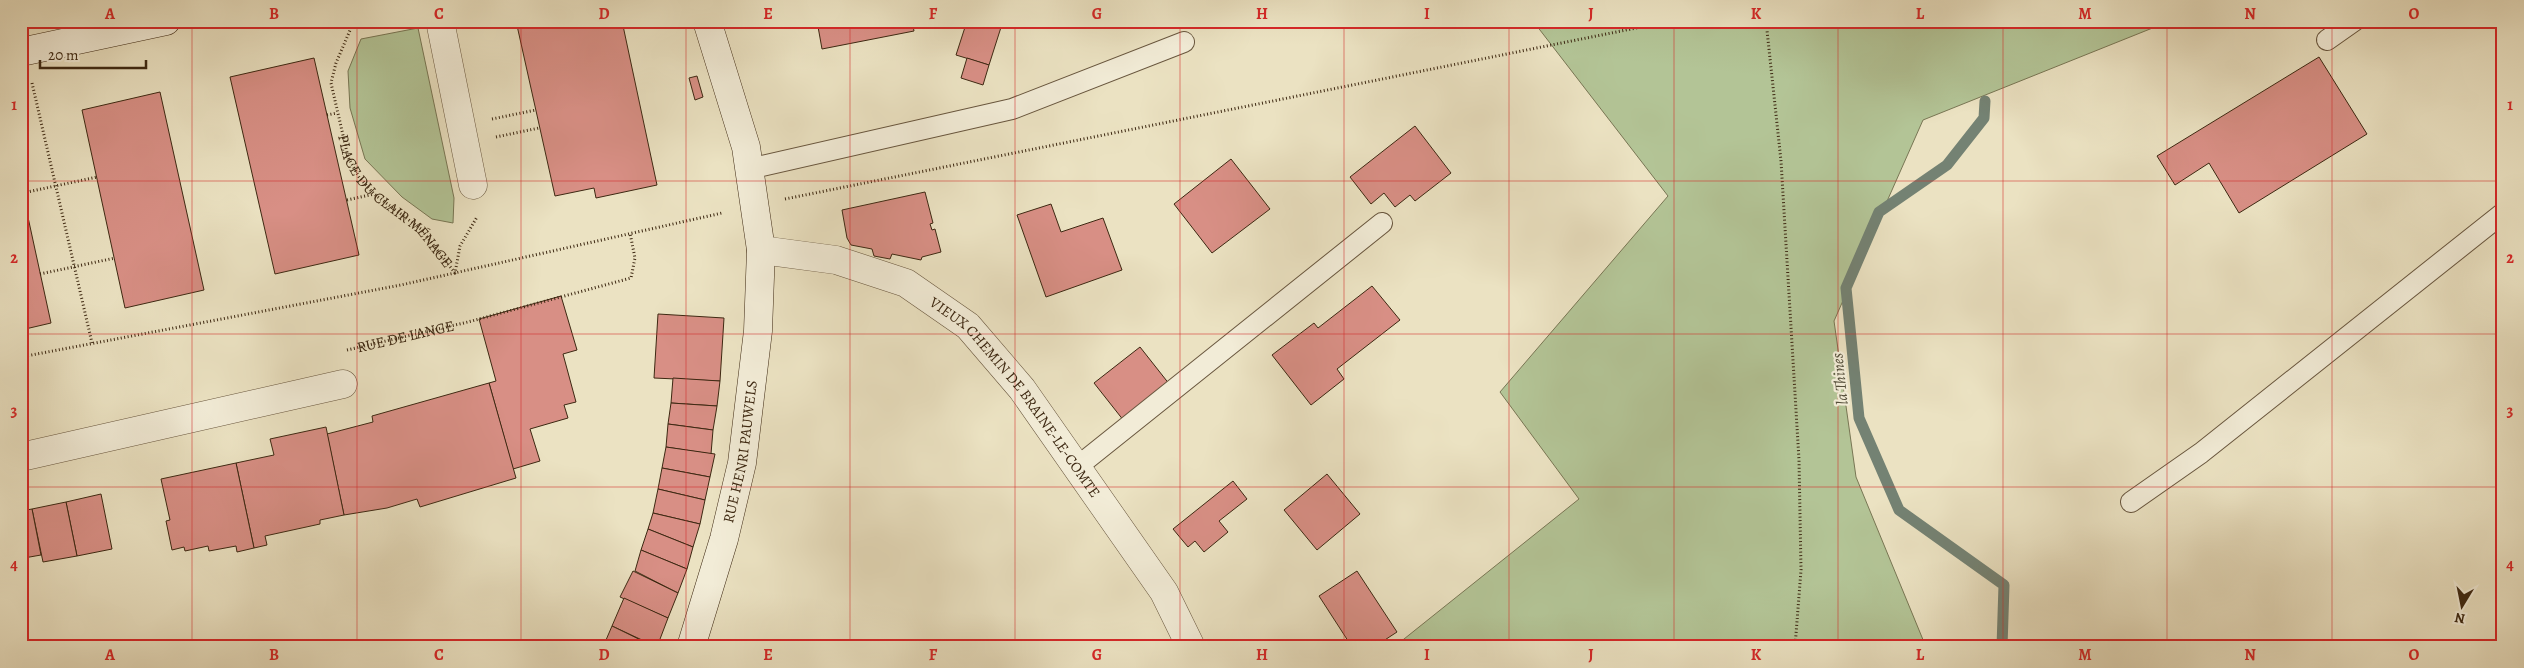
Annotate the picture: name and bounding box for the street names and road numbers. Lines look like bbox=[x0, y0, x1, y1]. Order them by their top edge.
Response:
street label: PLACE DU CLAIR MÉNAGE bbox=[333, 132, 457, 272]
street label: VIEUX CHEMIN DE BRAINE-LE-COMTE bbox=[925, 292, 1105, 501]
street label: RUE DE L'ANGE bbox=[355, 316, 456, 357]
street label: RUE HENRI PAUWELS bbox=[718, 379, 762, 525]

